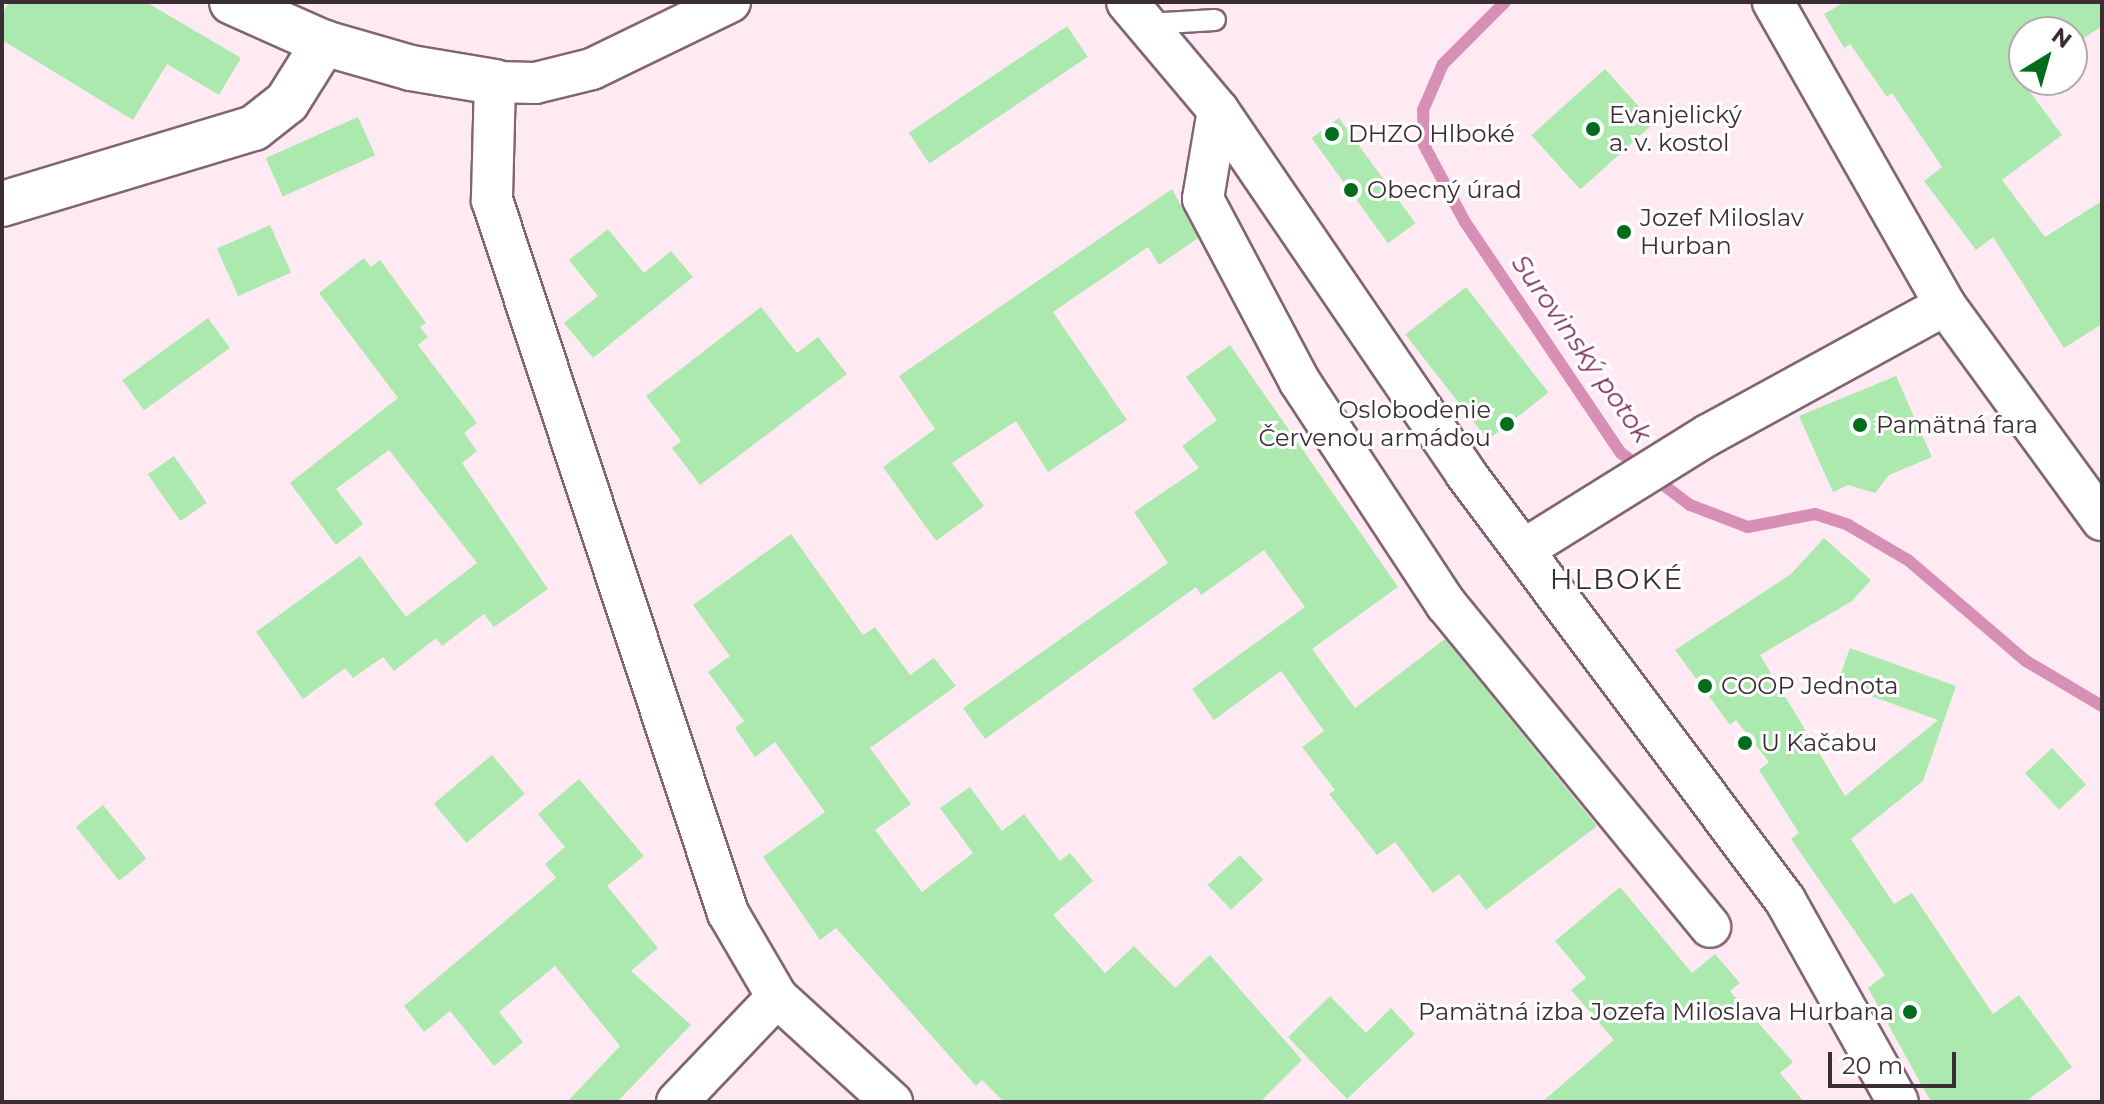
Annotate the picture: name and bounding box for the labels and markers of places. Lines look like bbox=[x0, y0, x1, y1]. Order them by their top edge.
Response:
place label: Evanjelický a. v. kostol bbox=[1609, 101, 1742, 157]
place label: DHZO Hlboké bbox=[1348, 120, 1515, 148]
marker: Evanjelický a. v. kostol bbox=[1584, 120, 1602, 138]
marker: DHZO Hlboké bbox=[1323, 125, 1341, 143]
place label: Obecný úrad bbox=[1367, 176, 1522, 204]
marker: Obecný úrad bbox=[1342, 181, 1360, 199]
place label: Jozef Miloslav Hurban bbox=[1640, 204, 1804, 260]
marker: Jozef Miloslav Hurban bbox=[1615, 223, 1633, 241]
place label: Oslobodenie Červenou armádou bbox=[1258, 396, 1491, 452]
place label: Pamätná fara bbox=[1876, 411, 2038, 439]
marker: Oslobodenie Červenou armádou bbox=[1498, 415, 1516, 433]
marker: Pamätná fara bbox=[1851, 416, 1869, 434]
place label: COOP Jednota bbox=[1721, 672, 1898, 700]
marker: COOP Jednota bbox=[1696, 677, 1714, 695]
place label: U Kačabu bbox=[1761, 729, 1877, 757]
marker: U Kačabu bbox=[1736, 734, 1754, 752]
place label: Pamätná izba Jozefa Miloslava Hurbana bbox=[1418, 998, 1894, 1026]
marker: Pamätná izba Jozefa Miloslava Hurbana bbox=[1901, 1003, 1919, 1021]

